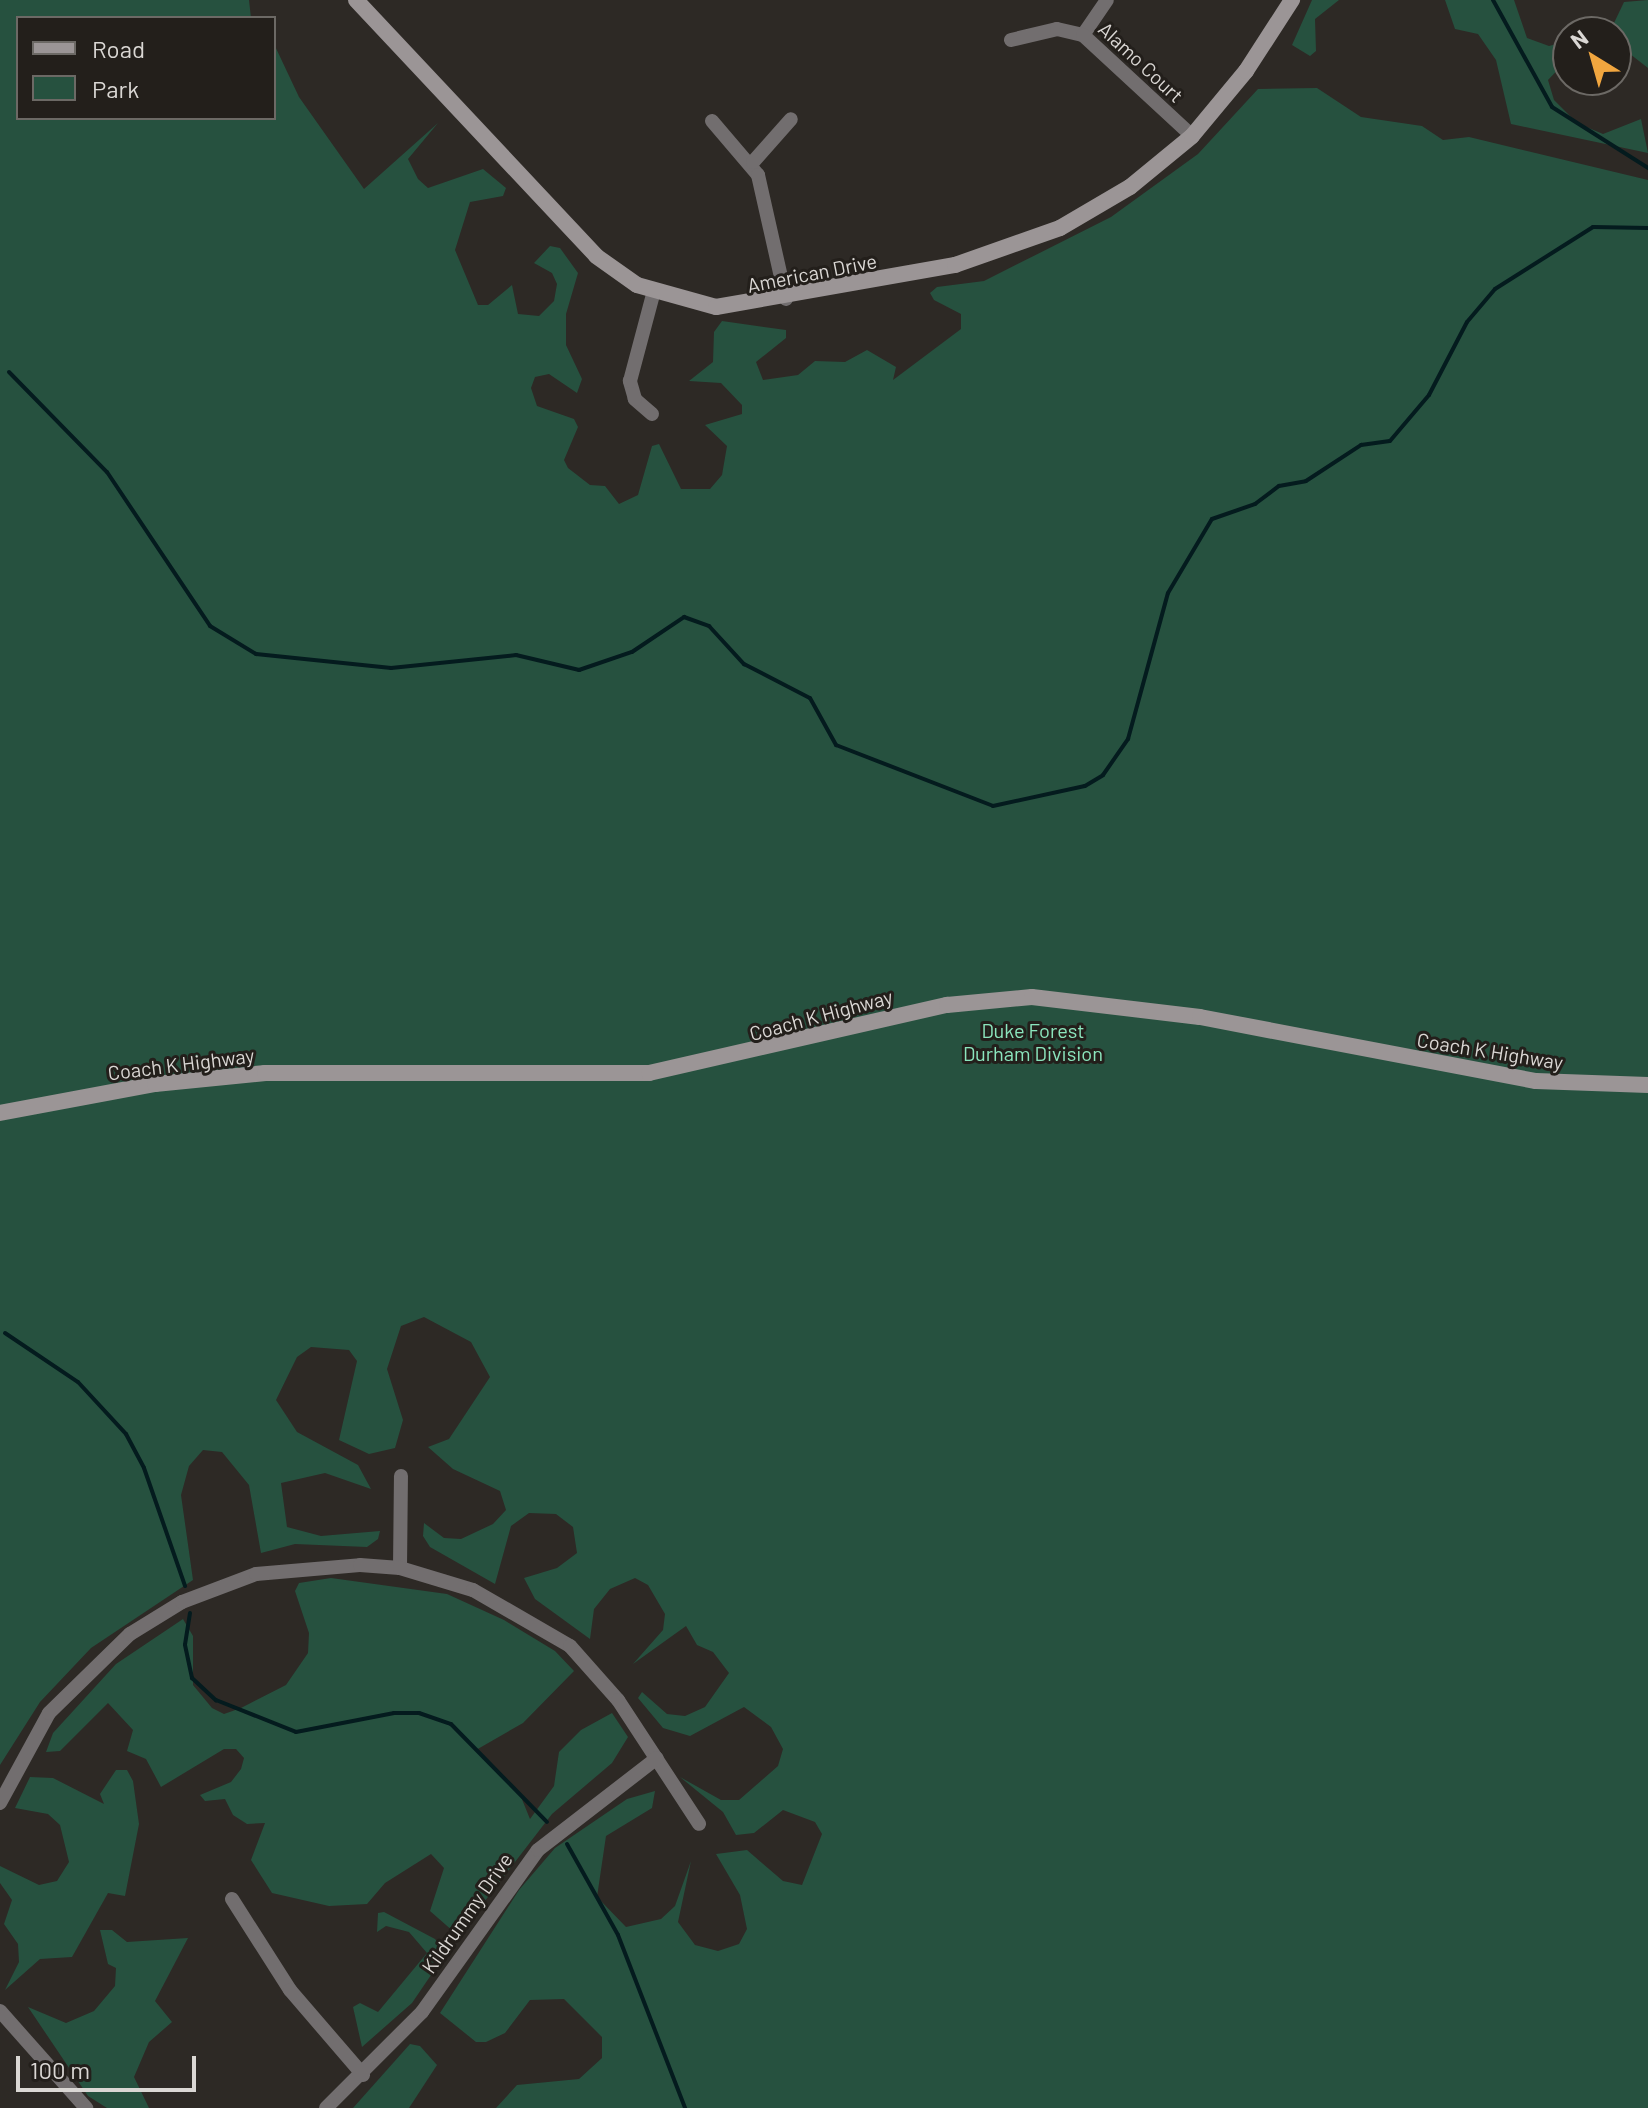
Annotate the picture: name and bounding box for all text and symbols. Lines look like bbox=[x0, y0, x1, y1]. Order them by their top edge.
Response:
legend bbox=[16, 16, 276, 120]
north arrow bbox=[1552, 16, 1632, 96]
street label: Alamo Court bbox=[1094, 17, 1188, 107]
text: N bbox=[1565, 24, 1592, 53]
text: Road bbox=[92, 34, 145, 63]
text: Park bbox=[92, 74, 139, 103]
street label: American Drive bbox=[745, 249, 879, 297]
street label: Coach K Highway bbox=[747, 984, 895, 1046]
park label: Duke Forest Durham Division bbox=[963, 1019, 1103, 1066]
street label: Coach K Highway bbox=[1415, 1028, 1565, 1074]
street label: Coach K Highway bbox=[106, 1043, 256, 1085]
street label: Kildrummy Drive bbox=[417, 1848, 517, 1978]
scale bar bbox=[20, 2040, 200, 2090]
text: 100 m bbox=[30, 2055, 90, 2084]

